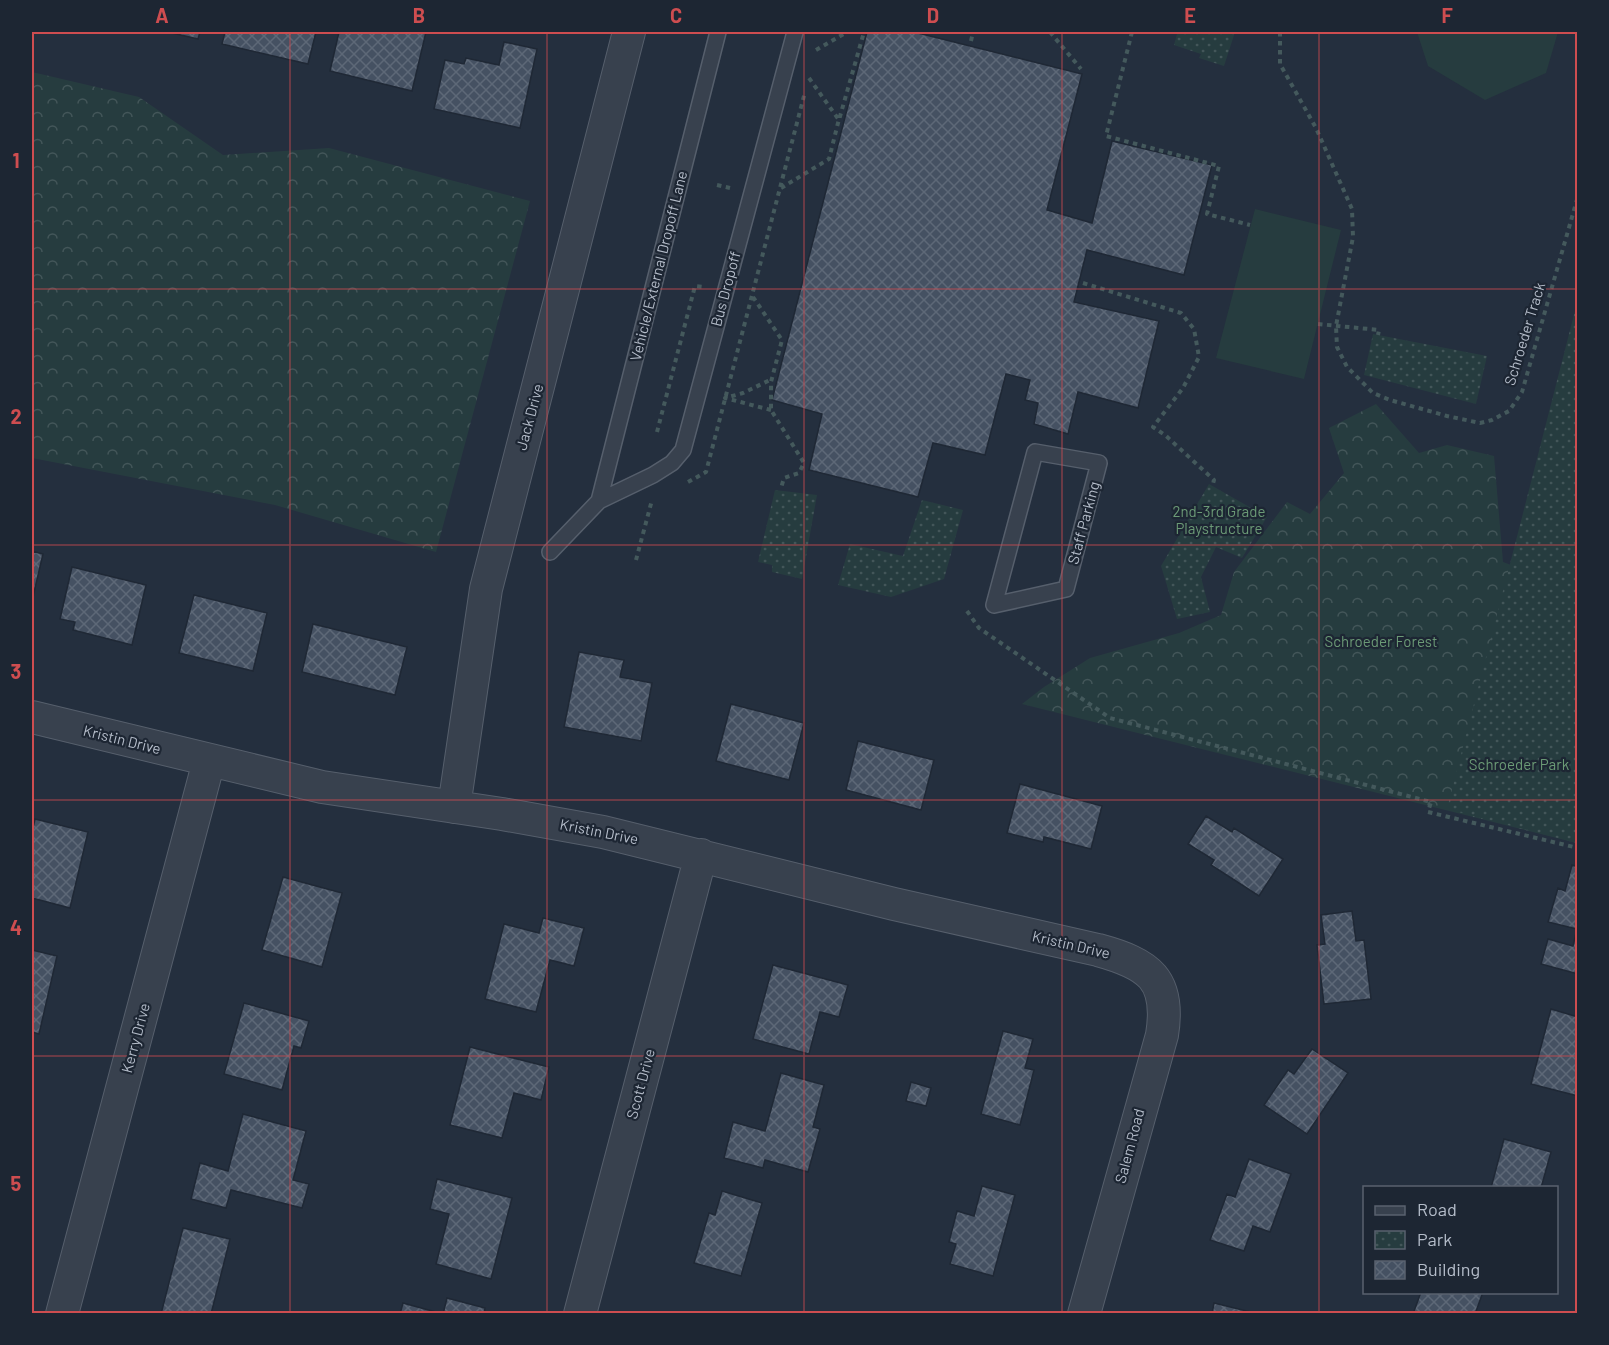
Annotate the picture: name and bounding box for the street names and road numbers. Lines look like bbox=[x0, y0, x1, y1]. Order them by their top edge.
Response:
street label: Vehicle/External Dropoff Lane bbox=[626, 169, 690, 363]
street label: Bus Dropoff bbox=[706, 249, 744, 328]
street label: Schroeder Track bbox=[1500, 279, 1548, 388]
street label: Jack Drive bbox=[512, 382, 547, 452]
street label: Staff Parking bbox=[1063, 479, 1103, 566]
street label: Kristin Drive bbox=[82, 721, 163, 757]
street label: Kristin Drive bbox=[558, 815, 640, 847]
street label: Kristin Drive bbox=[1030, 926, 1112, 962]
street label: Kerry Drive bbox=[117, 1001, 153, 1075]
street label: Scott Drive bbox=[622, 1047, 658, 1121]
street label: Salem Road bbox=[1110, 1107, 1148, 1185]

